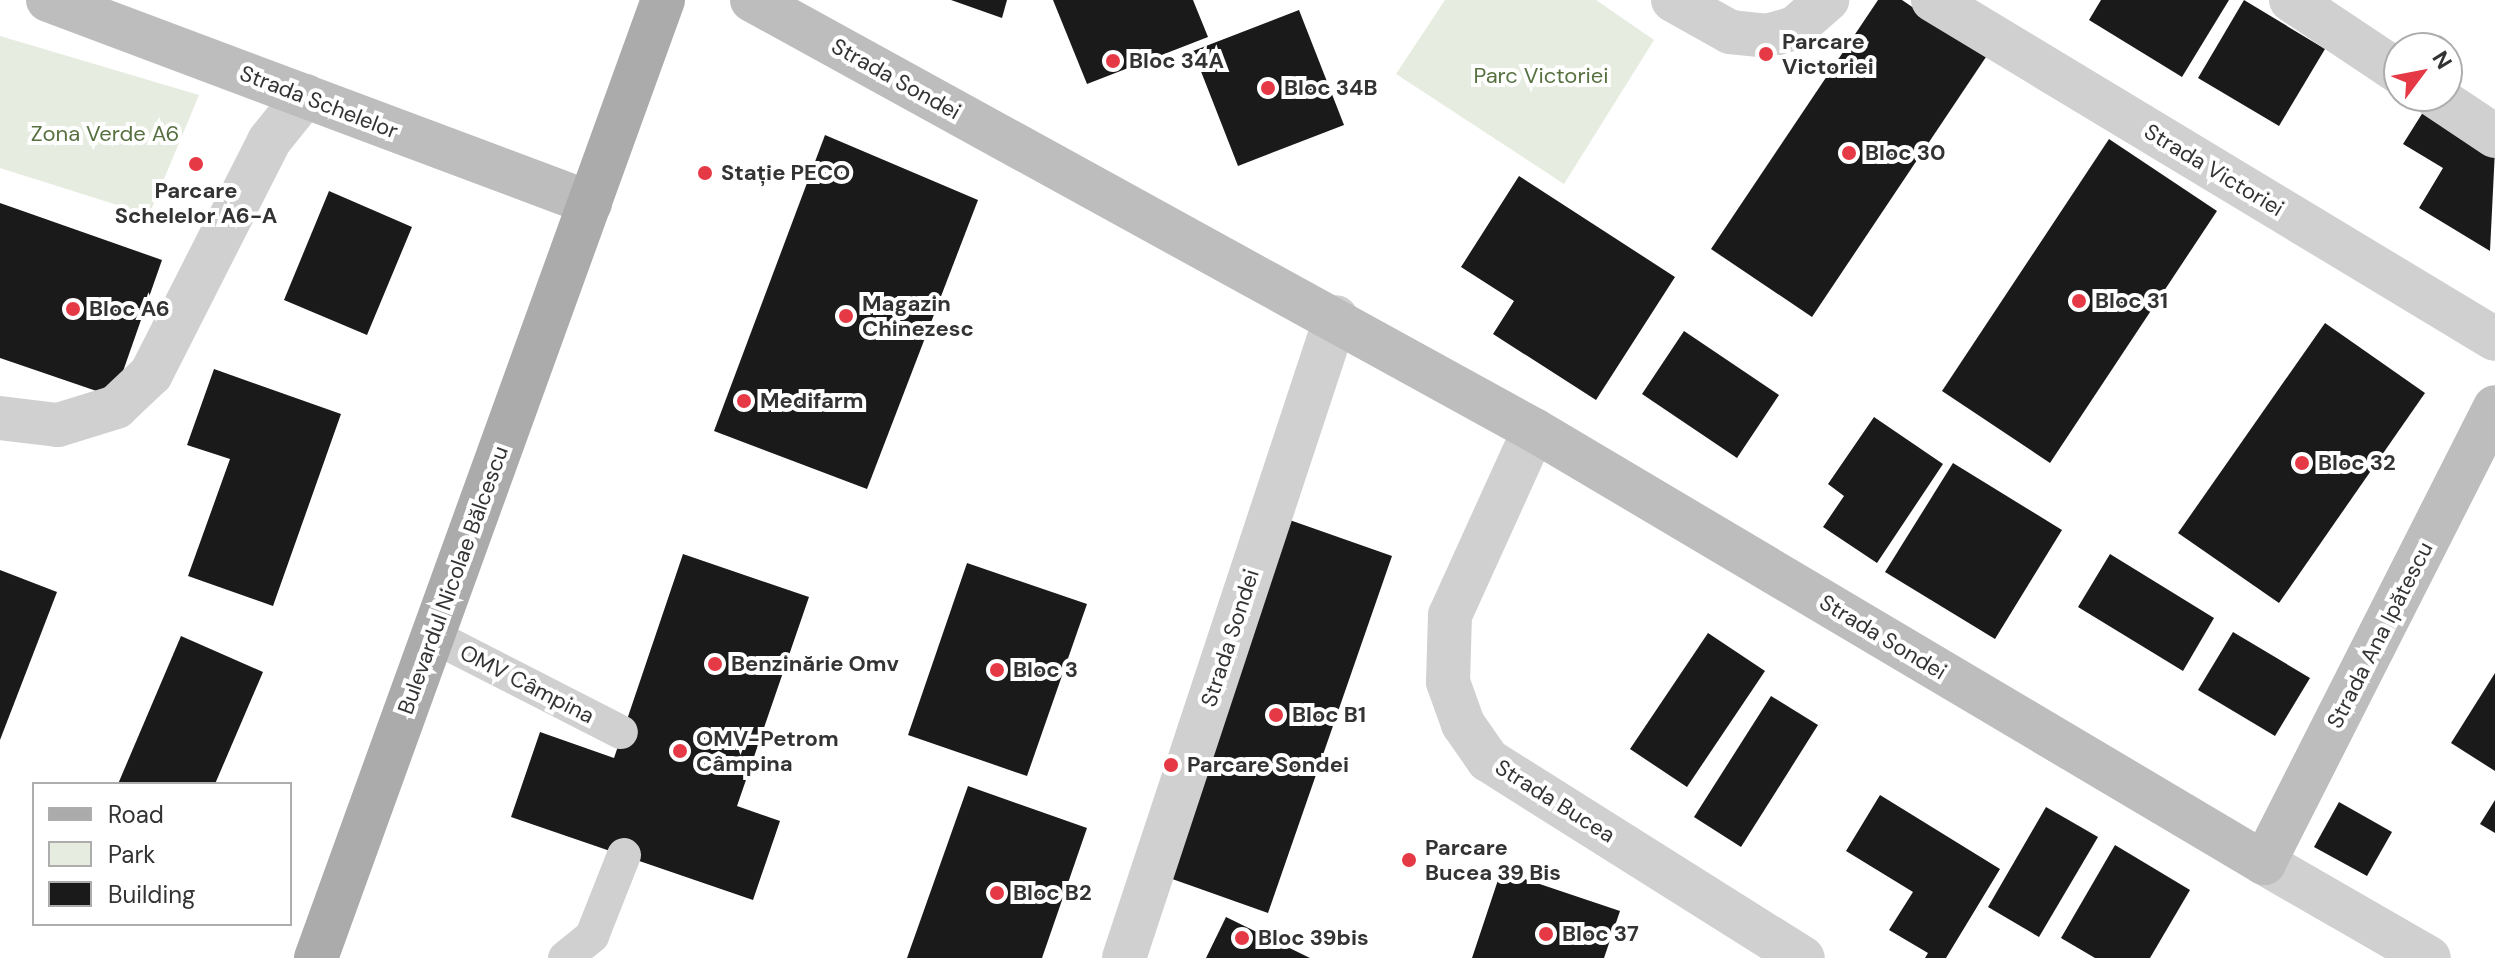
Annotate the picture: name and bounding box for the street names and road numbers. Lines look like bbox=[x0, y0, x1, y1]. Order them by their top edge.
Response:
street label: Strada Sondei bbox=[827, 33, 965, 125]
street label: Strada Schelelor bbox=[236, 60, 402, 144]
street label: Strada Victoriei bbox=[2140, 118, 2288, 222]
street label: Bulevardul Nicolae Bălcescu bbox=[392, 442, 514, 718]
street label: Strada Ana Ipătescu bbox=[2322, 537, 2438, 733]
street label: Strada Sondei bbox=[1195, 566, 1265, 710]
street label: Strada Sondei bbox=[1815, 589, 1951, 685]
street label: OMV Câmpina bbox=[455, 639, 599, 729]
street label: Strada Bucea bbox=[1490, 754, 1620, 848]

